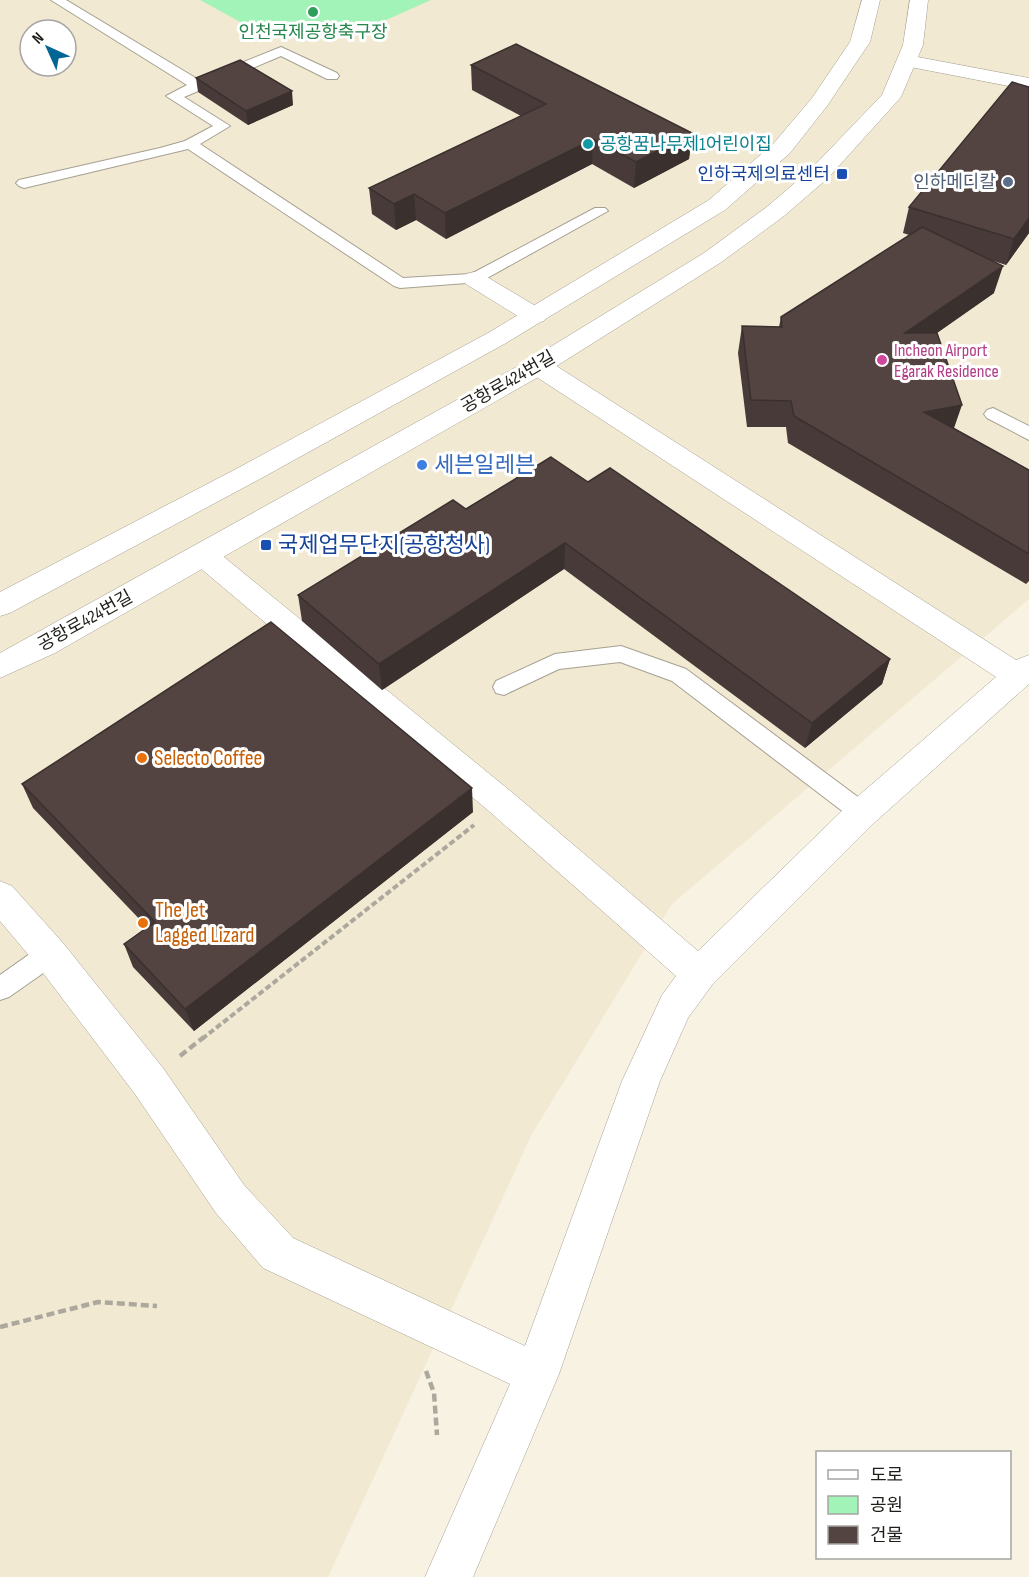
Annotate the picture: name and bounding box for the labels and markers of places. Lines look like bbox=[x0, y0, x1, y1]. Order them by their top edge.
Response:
marker: 인천국제공항축구장 bbox=[306, 5, 320, 19]
place label: 인천국제공항축구장 bbox=[238, 22, 388, 43]
place label: 공항꿈나무제1어린이집 bbox=[600, 134, 772, 155]
marker: 공항꿈나무제1어린이집 bbox=[581, 137, 595, 151]
place label: 인하국제의료센터 bbox=[698, 164, 830, 185]
marker: 인하국제의료센터 bbox=[835, 167, 849, 181]
place label: 인하메디칼 bbox=[913, 172, 996, 193]
marker: 인하메디칼 bbox=[1001, 175, 1015, 189]
place label: Incheon Airport Egarak Residence bbox=[894, 340, 999, 382]
marker: Incheon Airport Egarak Residence bbox=[875, 353, 889, 367]
place label: 세븐일레븐 bbox=[434, 452, 535, 479]
marker: 세븐일레븐 bbox=[415, 458, 429, 472]
place label: 국제업무단지(공항청사) bbox=[278, 532, 490, 559]
marker: 국제업무단지(공항청사) bbox=[259, 538, 273, 552]
place label: Selecto Coffee bbox=[154, 745, 262, 772]
marker: Selecto Coffee bbox=[135, 751, 149, 765]
place label: The Jet Lagged Lizard bbox=[155, 897, 254, 949]
marker: The Jet Lagged Lizard bbox=[136, 916, 150, 930]

